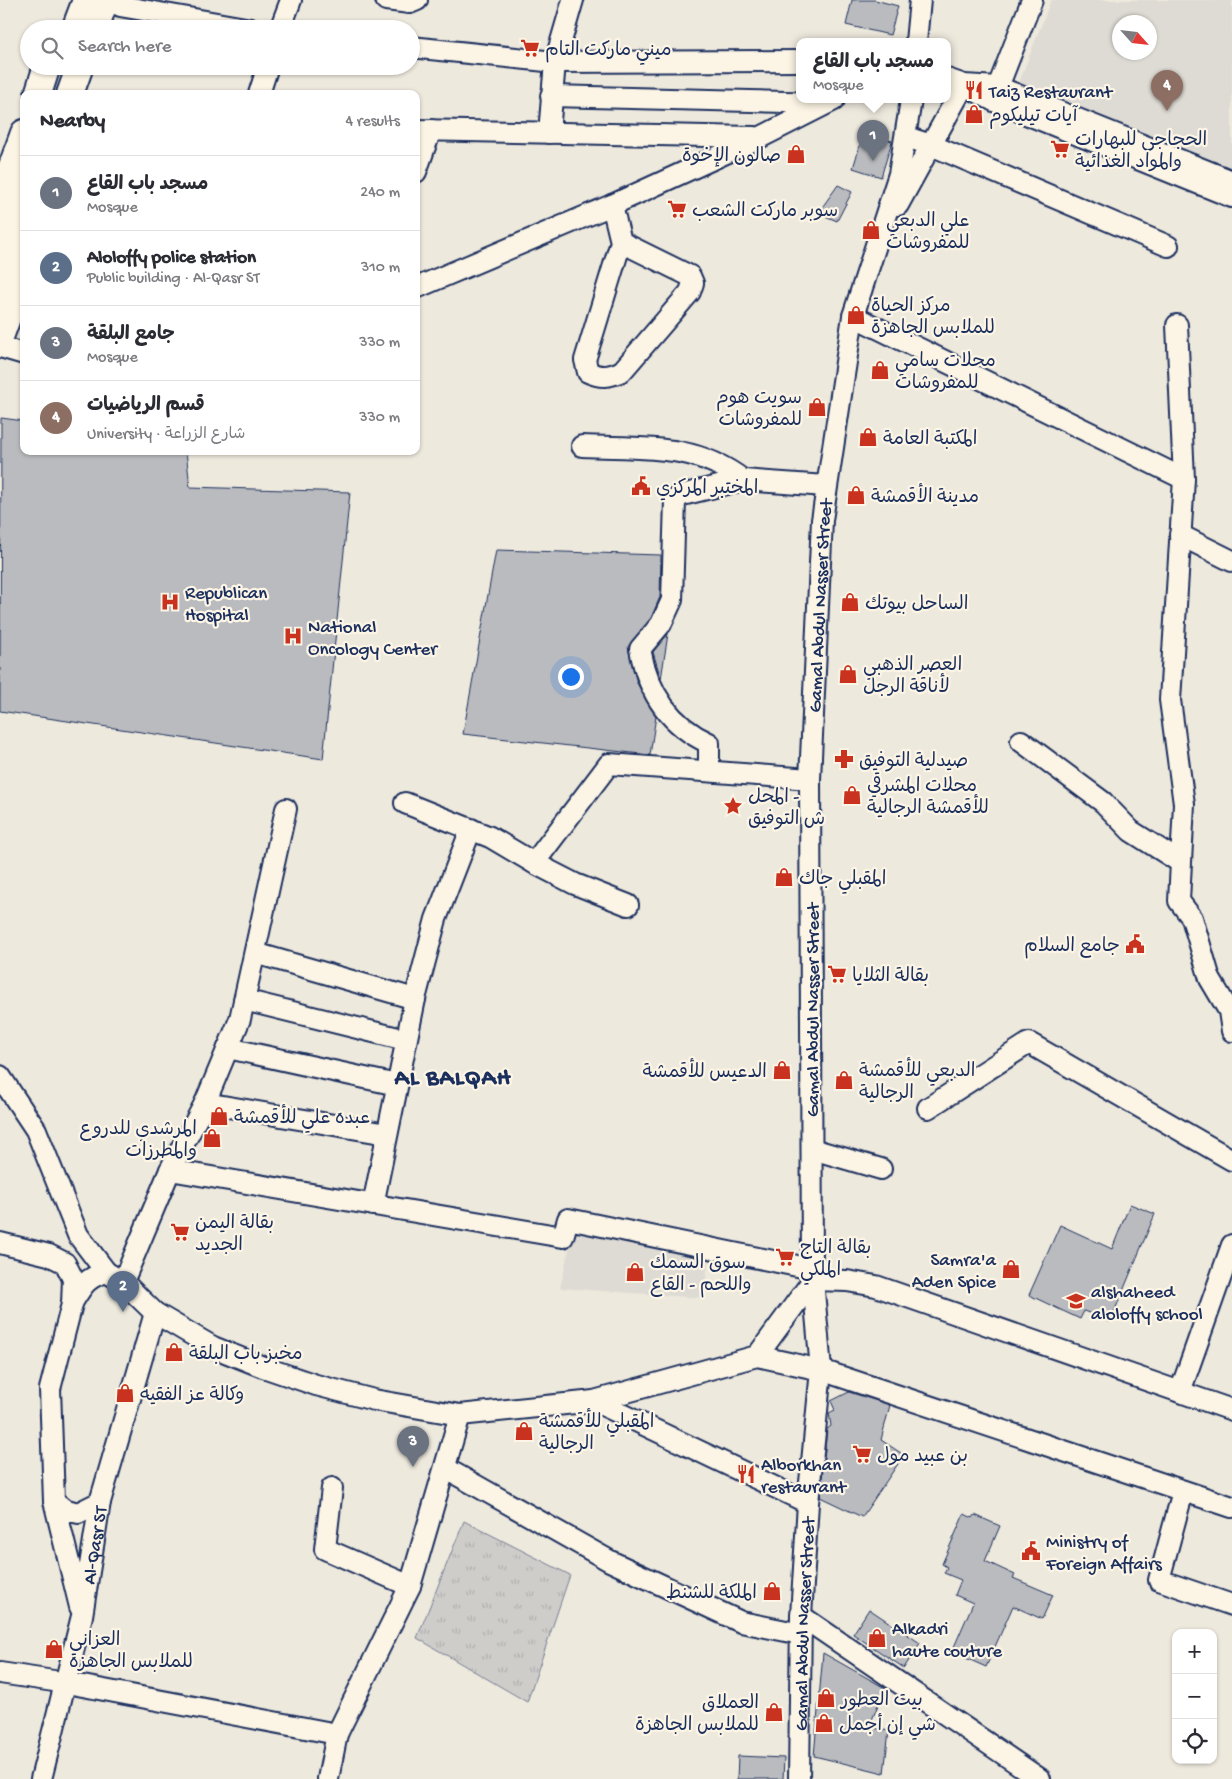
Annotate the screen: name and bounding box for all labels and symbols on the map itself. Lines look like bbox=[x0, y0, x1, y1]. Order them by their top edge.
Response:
north arrow bbox=[1112, 15, 1157, 60]
supermarket icon: ميني ماركت التام bbox=[519, 37, 541, 59]
place label: ميني ماركت التام bbox=[545, 40, 671, 65]
pin: 4 bbox=[1151, 70, 1183, 111]
restaurant icon: Taiz Restaurant bbox=[963, 79, 985, 101]
place label: Taiz Restaurant bbox=[988, 82, 1114, 105]
shop icon: آيات تيليكوم bbox=[963, 103, 985, 125]
place label: آيات تيليكوم bbox=[989, 104, 1079, 129]
pin: 1 bbox=[857, 120, 889, 161]
place label: الحجاجي للبهارات والمواد الغذائية bbox=[1075, 130, 1207, 175]
supermarket icon: الحجاجي للبهارات والمواد الغذائية bbox=[1049, 138, 1071, 160]
shop icon: صالون الإخوة bbox=[785, 143, 807, 165]
place label: صالون الإخوة bbox=[682, 146, 781, 169]
supermarket icon: سوبر ماركت الشعب bbox=[666, 198, 688, 220]
place label: سوبر ماركت الشعب bbox=[692, 201, 838, 224]
place label: علي الدبعي للمفروشات bbox=[886, 211, 970, 256]
shop icon: علي الدبعي للمفروشات bbox=[860, 219, 882, 241]
place label: مركز الحياة للملابس الجاهزة bbox=[871, 296, 995, 341]
shop icon: مركز الحياة للملابس الجاهزة bbox=[845, 304, 867, 326]
place label: محلات سامي للمفروشات bbox=[895, 351, 996, 396]
shop icon: محلات سامي للمفروشات bbox=[869, 359, 891, 381]
place label: سويت هوم للمفروشات bbox=[716, 388, 802, 433]
shop icon: سويت هوم للمفروشات bbox=[806, 396, 828, 418]
shop icon: المكتبة العامة bbox=[857, 426, 879, 448]
place label: المكتبة العامة bbox=[883, 429, 977, 452]
public building icon: المختبر المركزي bbox=[630, 475, 652, 497]
place label: المختبر المركزي bbox=[656, 478, 758, 501]
place label: مدينة الأقمشة bbox=[871, 483, 979, 510]
shop icon: مدينة الأقمشة bbox=[845, 484, 867, 506]
street label: Gamal Abdul Nasser Street bbox=[805, 495, 840, 713]
place label: Republican Hospital bbox=[185, 583, 267, 628]
hospital icon: Republican Hospital bbox=[159, 591, 181, 613]
shop icon: الساحل بيوتك bbox=[839, 591, 861, 613]
place label: الساحل بيوتك bbox=[865, 594, 969, 617]
place label: National Oncology Center bbox=[308, 617, 439, 662]
hospital icon: National Oncology Center bbox=[282, 625, 304, 647]
place label: العصر الذهبي لأناقة الرجل bbox=[863, 655, 962, 700]
shop icon: العصر الذهبي لأناقة الرجل bbox=[837, 663, 859, 685]
your location bbox=[558, 664, 584, 690]
pharmacy icon: صيدلية التوفيق bbox=[833, 748, 855, 770]
place label: صيدلية التوفيق bbox=[859, 751, 968, 774]
place label: محلات المشرقي للأقمشة الرجالية bbox=[867, 772, 989, 821]
shop icon: محلات المشرقي للأقمشة الرجالية bbox=[841, 784, 863, 806]
place label: المحل - ش التوفيق bbox=[748, 787, 825, 832]
place icon: المحل - ش التوفيق bbox=[722, 795, 744, 817]
shop icon: المقبلي جاك bbox=[773, 866, 795, 888]
place label: المقبلي جاك bbox=[799, 869, 886, 894]
street label: Gamal Abdul Nasser Street bbox=[803, 901, 826, 1117]
public building icon: جامع السلام bbox=[1124, 933, 1146, 955]
place label: جامع السلام bbox=[1024, 936, 1120, 959]
supermarket icon: بقالة الثلايا bbox=[826, 963, 848, 985]
place label: بقالة الثلايا bbox=[852, 966, 929, 989]
place label: الدبعي للأقمشة الرجالية bbox=[859, 1057, 976, 1106]
place label: الدعيس للأقمشة bbox=[642, 1058, 767, 1085]
shop icon: الدعيس للأقمشة bbox=[771, 1059, 793, 1081]
district label: AL BALQAH bbox=[394, 1065, 512, 1094]
shop icon: الدبعي للأقمشة الرجالية bbox=[833, 1069, 855, 1091]
place label: عبده علي للأقمشة bbox=[234, 1104, 370, 1133]
shop icon: عبده علي للأقمشة bbox=[208, 1105, 230, 1127]
place label: المرشدي للدروع والمطرزات bbox=[79, 1119, 197, 1164]
shop icon: المرشدي للدروع والمطرزات bbox=[201, 1127, 223, 1149]
place label: بقالة اليمن الجديد bbox=[195, 1213, 274, 1258]
supermarket icon: بقالة اليمن الجديد bbox=[169, 1221, 191, 1243]
place label: بقالة التاج الملكي bbox=[800, 1238, 871, 1285]
supermarket icon: بقالة التاج الملكي bbox=[774, 1246, 796, 1268]
place label: Samra'a Aden Spice bbox=[912, 1250, 997, 1295]
place label: سوق السمك واللحم - القاع bbox=[650, 1253, 752, 1298]
shop icon: Samra'a Aden Spice bbox=[1000, 1258, 1022, 1280]
shop icon: سوق السمك واللحم - القاع bbox=[624, 1261, 646, 1283]
pin: 2 bbox=[107, 1271, 139, 1312]
place label: alshaheed aloloffy school bbox=[1091, 1282, 1203, 1327]
school or university icon: alshaheed aloloffy school bbox=[1065, 1290, 1087, 1312]
shop icon: مخبز باب البلقة bbox=[163, 1341, 185, 1363]
place label: مخبز باب البلقة bbox=[189, 1344, 303, 1367]
shop icon: وكالة عز الفقيه bbox=[114, 1382, 136, 1404]
place label: وكالة عز الفقيه bbox=[140, 1385, 244, 1408]
place label: المقبلي للأقمشة الرجالية bbox=[539, 1408, 654, 1457]
shop icon: المقبلي للأقمشة الرجالية bbox=[513, 1420, 535, 1442]
pin: 3 bbox=[397, 1426, 429, 1467]
supermarket icon: بن عبيد مول bbox=[851, 1443, 873, 1465]
place label: بن عبيد مول bbox=[877, 1446, 968, 1469]
place label: Alborkhan restaurant bbox=[761, 1455, 848, 1500]
restaurant icon: Alborkhan restaurant bbox=[735, 1463, 757, 1485]
street label: Al-Qasr ST bbox=[79, 1504, 114, 1586]
street label: Gamal Abdul Nasser Street bbox=[792, 1514, 822, 1731]
place label: Ministry of Foreign Affairs bbox=[1045, 1532, 1163, 1577]
public building icon: Ministry of Foreign Affairs bbox=[1020, 1540, 1042, 1562]
shop icon: الملكة للشنط bbox=[761, 1580, 783, 1602]
place label: الملكة للشنط bbox=[666, 1583, 757, 1606]
place label: Alkadri haute couture bbox=[892, 1619, 1002, 1664]
shop icon: Alkadri haute couture bbox=[866, 1627, 888, 1649]
place label: العزاني للملابس الجاهزة bbox=[69, 1630, 193, 1675]
shop icon: العزاني للملابس الجاهزة bbox=[43, 1638, 65, 1660]
shop icon: بيت العطور bbox=[815, 1687, 837, 1709]
place label: بيت العطور bbox=[839, 1690, 923, 1713]
place label: العملاق للملابس الجاهزة bbox=[635, 1693, 759, 1738]
shop icon: العملاق للملابس الجاهزة bbox=[763, 1701, 785, 1723]
shop icon: شي إن أجمل bbox=[813, 1712, 835, 1734]
place label: شي إن أجمل bbox=[839, 1713, 936, 1740]

